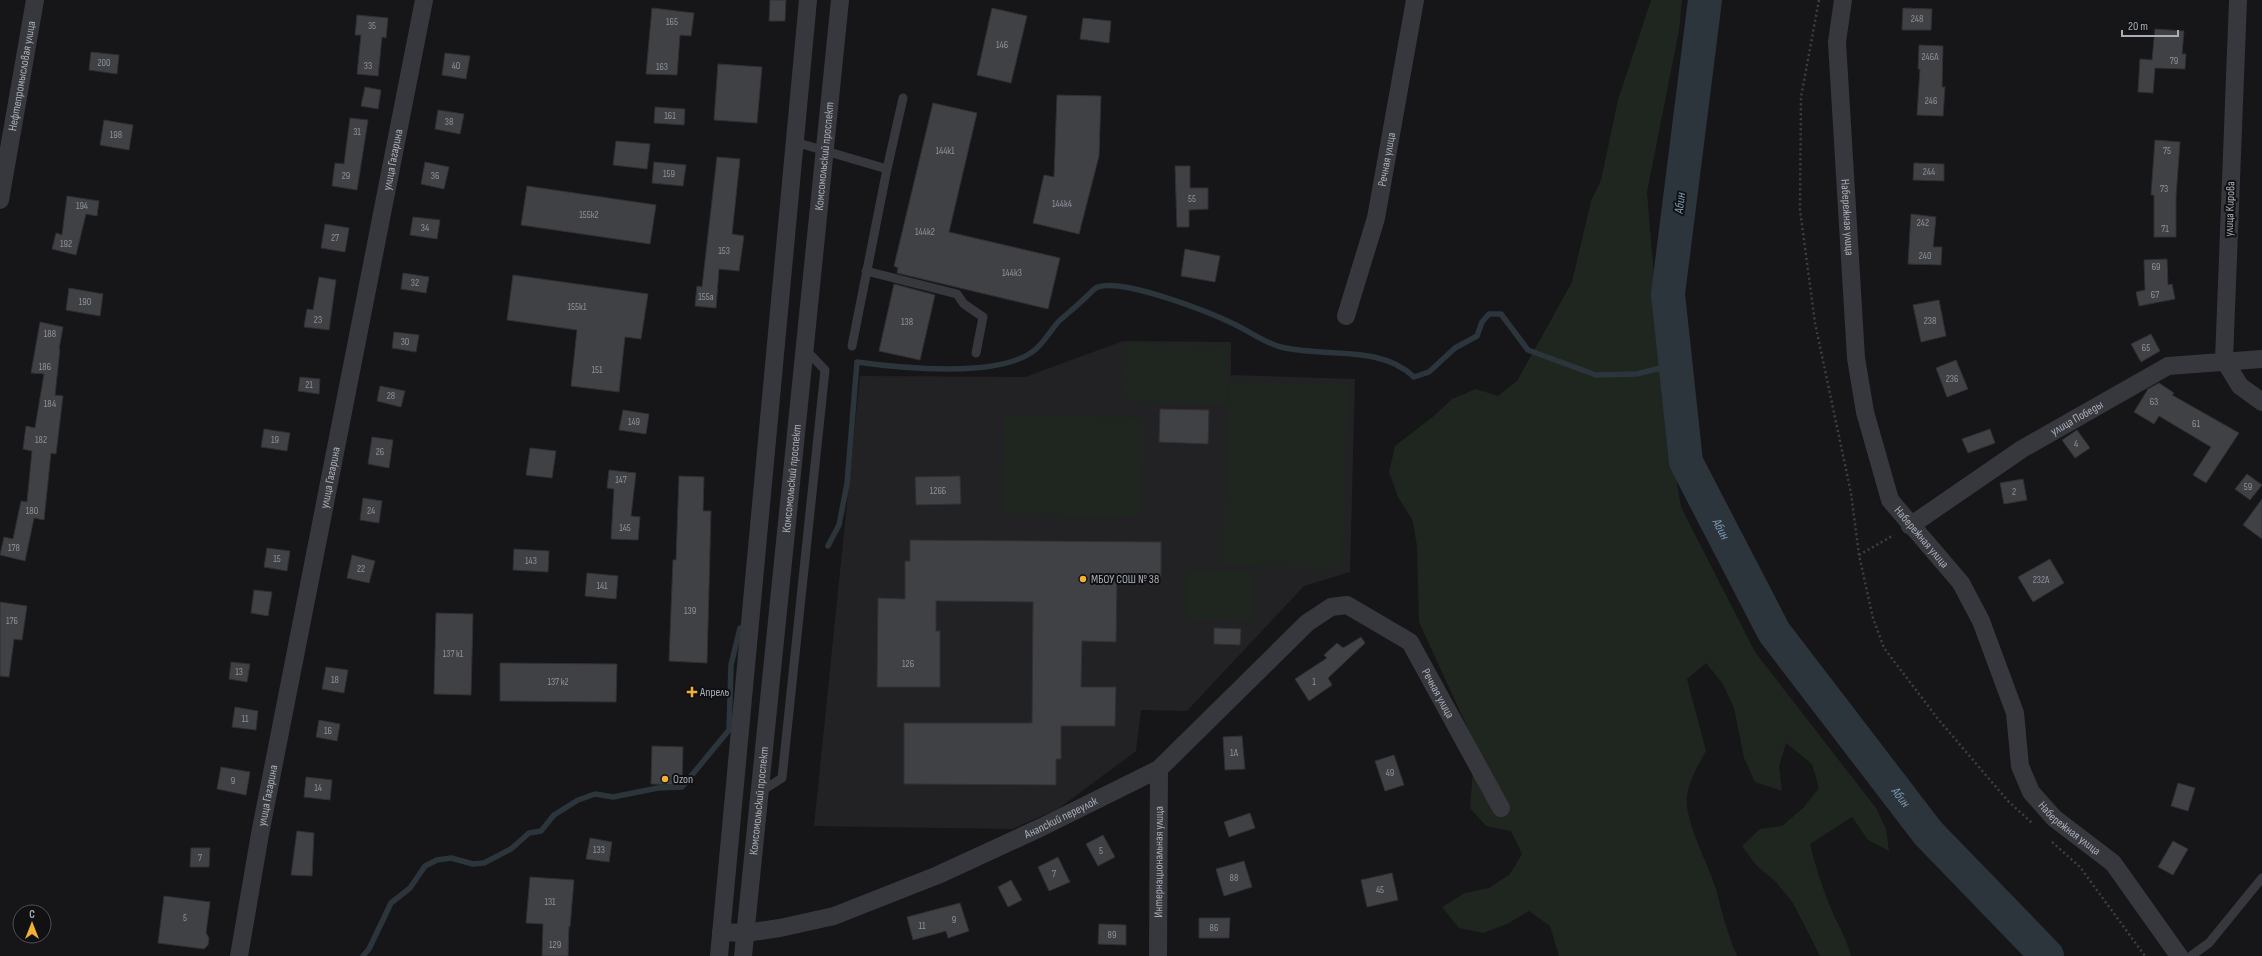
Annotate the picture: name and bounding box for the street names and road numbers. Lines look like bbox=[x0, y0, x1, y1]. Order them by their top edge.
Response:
street label: Нефтепромысловая улица bbox=[5, 19, 39, 132]
street label: Комсомольский проспект bbox=[811, 101, 837, 211]
street label: улица Гагарина bbox=[379, 127, 406, 192]
street label: Речная улица bbox=[1374, 131, 1399, 188]
street label: Набережная улица bbox=[1838, 179, 1857, 256]
street label: улица Кирова bbox=[2222, 181, 2238, 237]
street label: улица Победы bbox=[2048, 397, 2106, 439]
street label: Комсомольский проспект bbox=[778, 423, 804, 533]
street label: улица Гагарина bbox=[317, 445, 344, 510]
street label: Набережная улица bbox=[1891, 503, 1953, 571]
street label: Речная улица bbox=[1418, 666, 1458, 721]
street label: Комсомольский проспект bbox=[746, 746, 772, 856]
street label: улица Гагарина bbox=[254, 763, 281, 828]
street label: Анапский переулок bbox=[1021, 793, 1100, 842]
street label: Набережная улица bbox=[2035, 798, 2104, 859]
street label: Интернациональная улица bbox=[1151, 806, 1166, 918]

